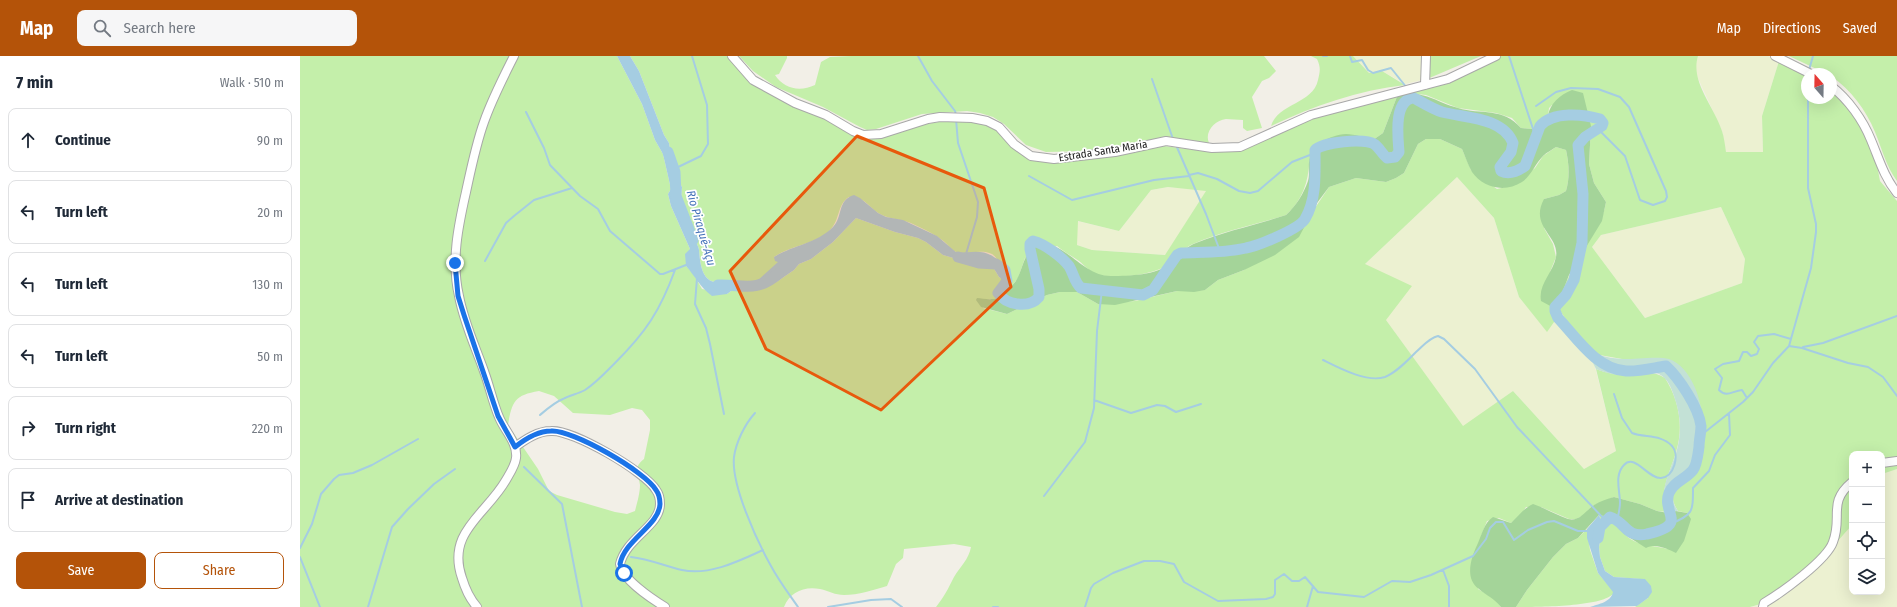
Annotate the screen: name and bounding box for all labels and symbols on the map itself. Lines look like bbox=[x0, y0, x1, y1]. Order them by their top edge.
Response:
north arrow bbox=[1801, 68, 1837, 104]
street label: Estrada Santa Maria bbox=[1058, 138, 1148, 164]
water label: Rio Piraquê-Açu bbox=[684, 189, 718, 267]
route end bbox=[446, 254, 464, 272]
route start bbox=[615, 564, 633, 582]

